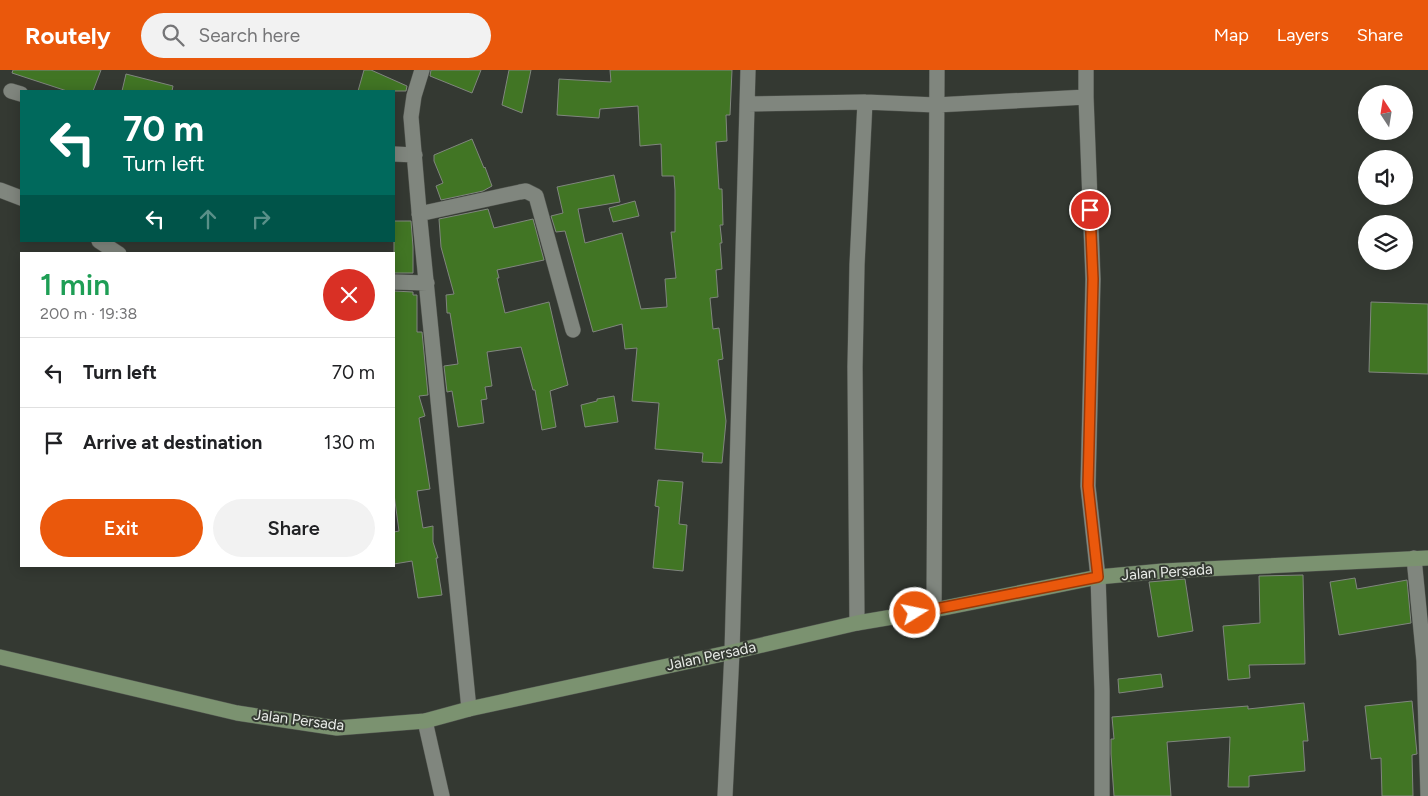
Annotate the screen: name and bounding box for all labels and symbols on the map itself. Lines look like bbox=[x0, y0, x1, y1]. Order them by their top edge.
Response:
north arrow bbox=[1358, 85, 1412, 140]
pin bbox=[1069, 189, 1111, 231]
street label: Jalan Persada bbox=[1121, 560, 1213, 584]
position arrow bbox=[888, 586, 940, 638]
street label: Jalan Persada bbox=[664, 638, 758, 674]
street label: Jalan Persada bbox=[253, 706, 345, 734]

